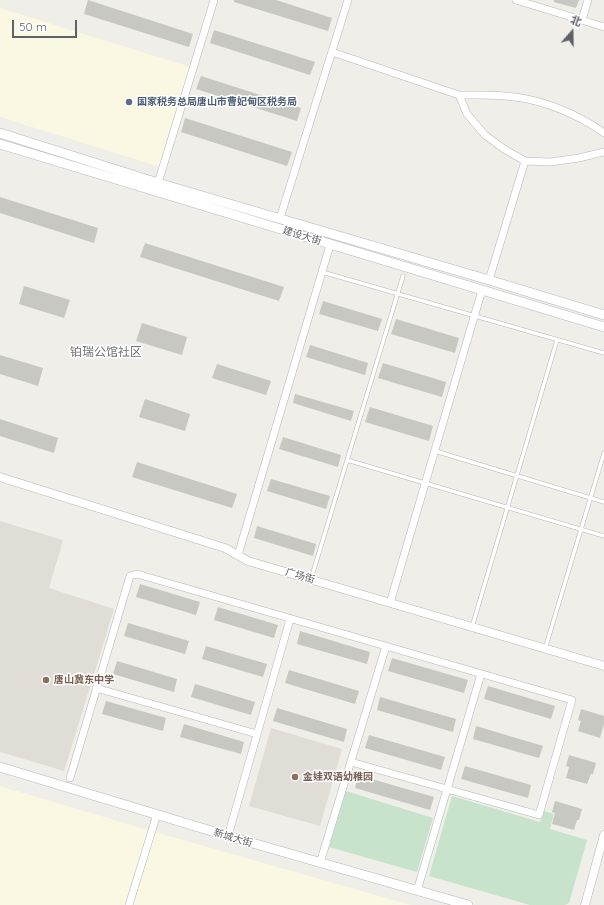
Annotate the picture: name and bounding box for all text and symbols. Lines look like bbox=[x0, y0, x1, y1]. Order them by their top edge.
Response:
scale bar bbox=[14, 12, 79, 38]
north arrow bbox=[552, 12, 592, 52]
text: 北 bbox=[569, 12, 584, 29]
text: 50 m bbox=[19, 19, 47, 34]
place label: 国家税务总局唐山市曹妃甸区税务局 bbox=[137, 96, 297, 108]
marker: 国家税务总局唐山市曹妃甸区税务局 bbox=[124, 97, 134, 107]
street label: 建设大街 bbox=[281, 224, 323, 248]
district label: 铂瑞公馆社区 bbox=[70, 345, 142, 359]
street label: 广场街 bbox=[284, 566, 316, 586]
place label: 唐山冀东中学 bbox=[54, 674, 114, 686]
marker: 唐山冀东中学 bbox=[41, 675, 51, 685]
place label: 金娃双语幼稚园 bbox=[303, 771, 373, 783]
marker: 金娃双语幼稚园 bbox=[290, 772, 300, 782]
street label: 新城大街 bbox=[212, 827, 254, 849]

